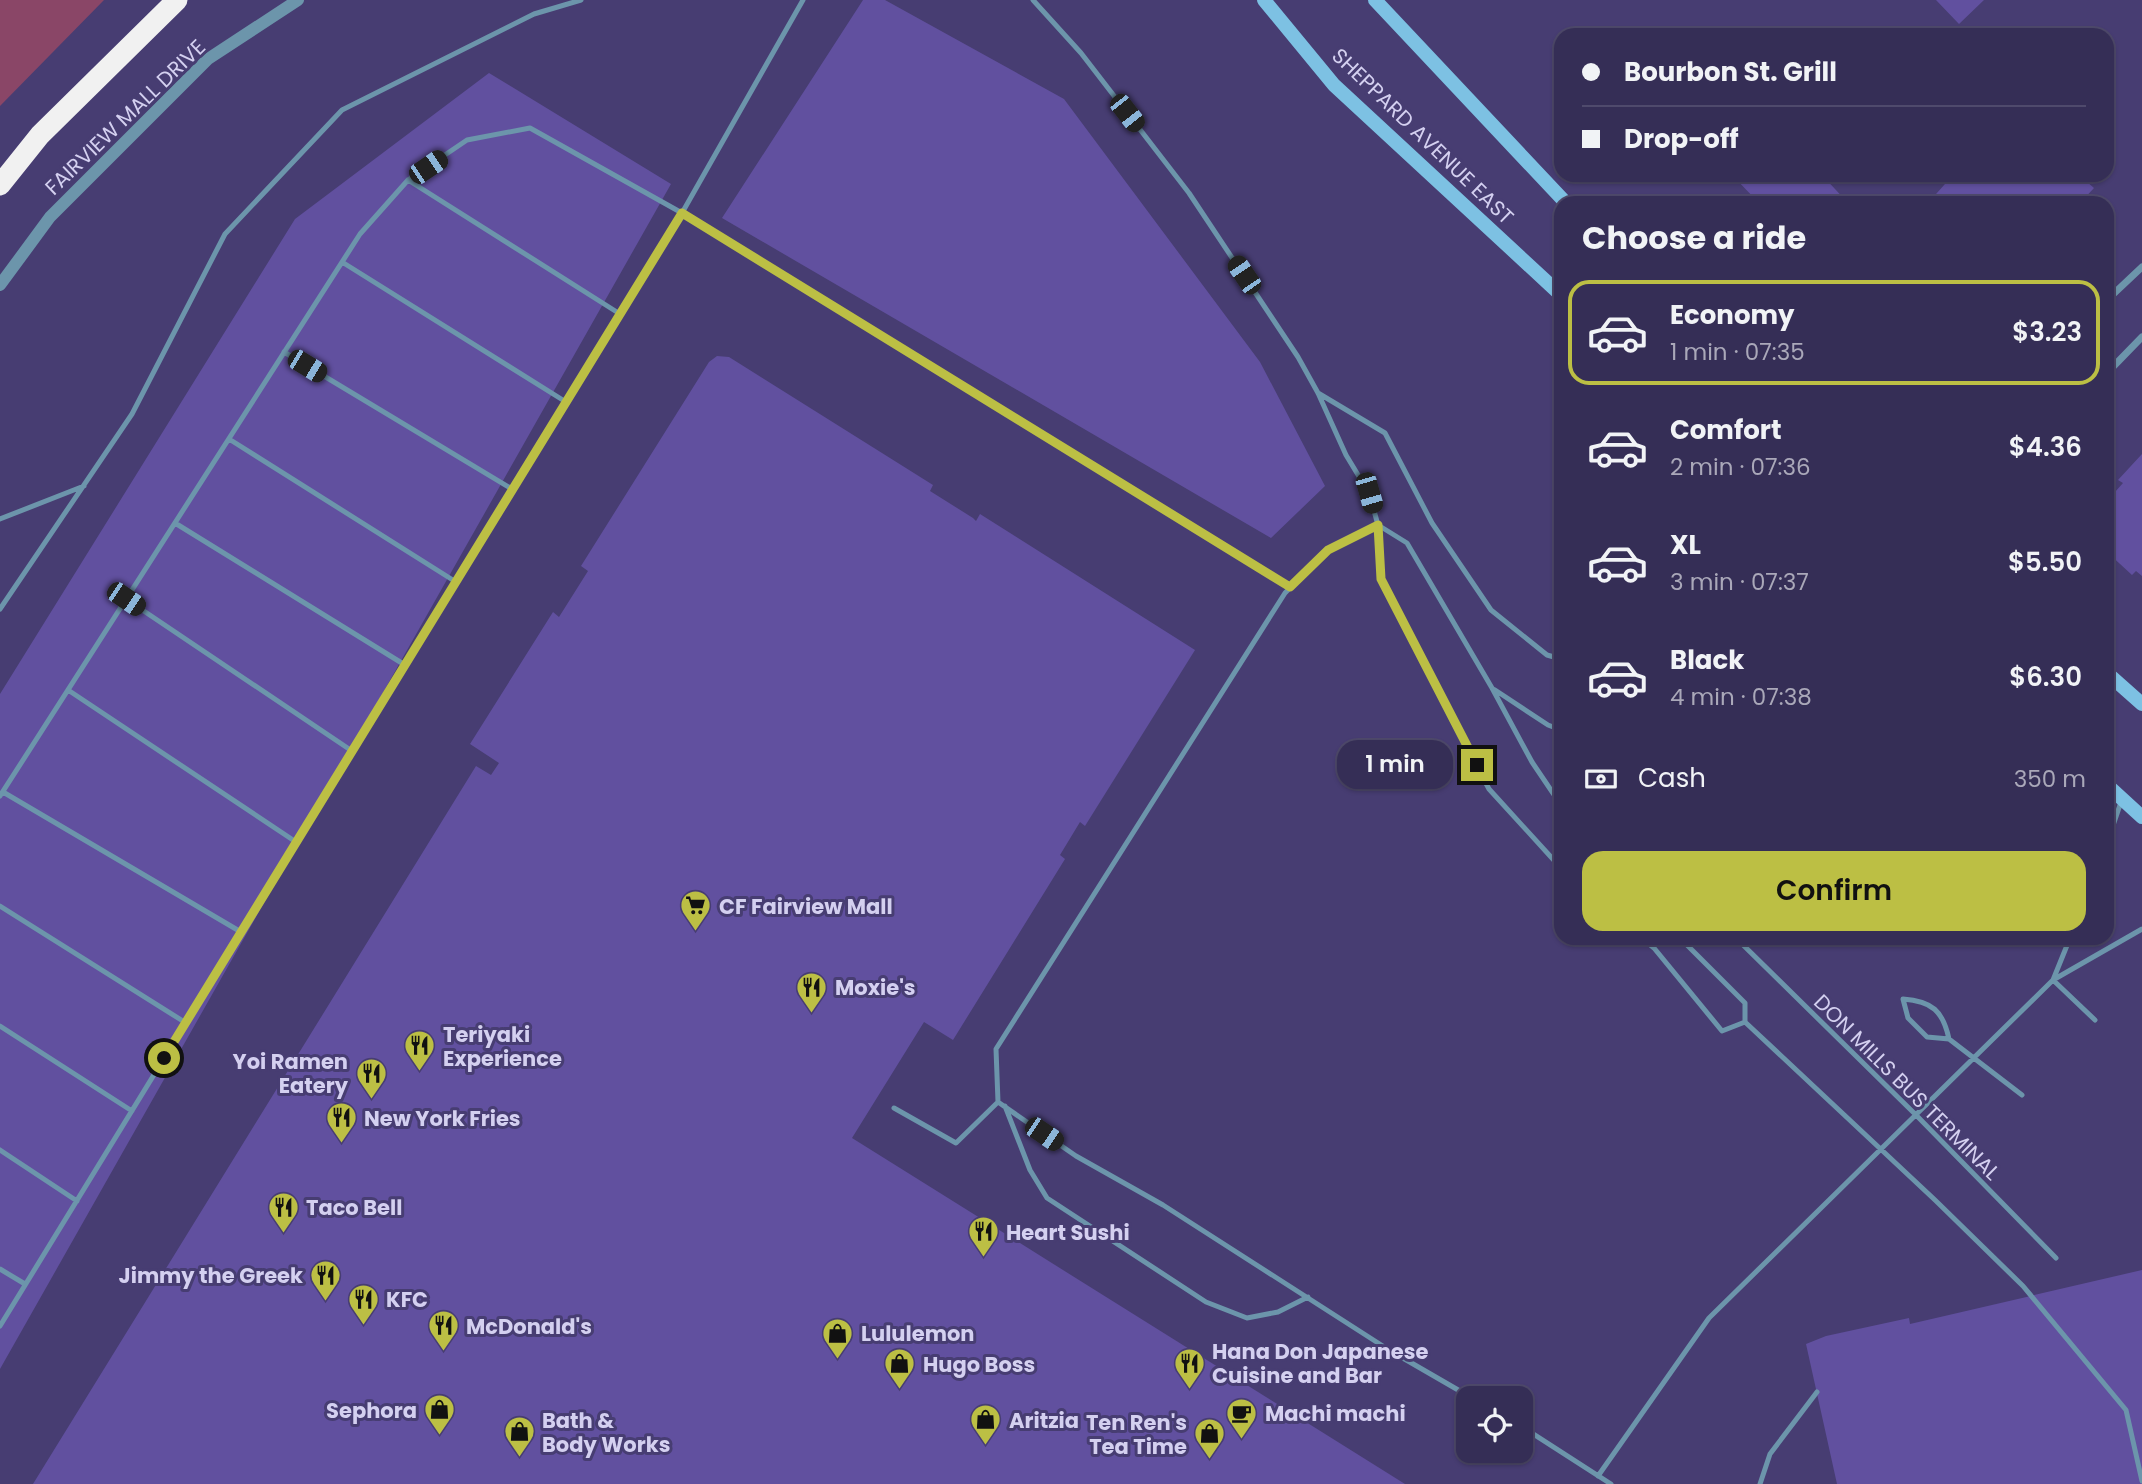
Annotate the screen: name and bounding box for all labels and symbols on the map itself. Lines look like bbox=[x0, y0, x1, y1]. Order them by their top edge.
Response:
street label: FAIRVIEW MALL DRIVE bbox=[38, 33, 212, 201]
street label: SHEPPARD AVENUE EAST bbox=[1326, 41, 1520, 231]
car bbox=[1106, 90, 1149, 136]
car bbox=[405, 147, 452, 187]
car bbox=[1224, 252, 1265, 298]
car bbox=[284, 346, 331, 386]
car bbox=[1354, 470, 1385, 516]
car bbox=[103, 579, 150, 619]
callout: 1 min bbox=[1337, 740, 1452, 790]
route end bbox=[1461, 749, 1493, 781]
supermarket icon: CF Fairview Mall bbox=[679, 889, 713, 933]
place label: CF Fairview Mall bbox=[719, 892, 893, 921]
restaurant icon: Moxie's bbox=[795, 970, 829, 1014]
place label: Moxie's bbox=[835, 973, 916, 1002]
street label: DON MILLS BUS TERMINAL bbox=[1808, 988, 2006, 1186]
place label: Teriyaki Experience bbox=[443, 1020, 562, 1073]
restaurant icon: Teriyaki Experience bbox=[403, 1029, 437, 1073]
route start bbox=[148, 1042, 180, 1074]
place label: Yoi Ramen Eatery bbox=[233, 1047, 349, 1100]
restaurant icon: Yoi Ramen Eatery bbox=[354, 1056, 388, 1100]
restaurant icon: New York Fries bbox=[324, 1101, 358, 1145]
place label: New York Fries bbox=[364, 1104, 521, 1133]
car bbox=[1021, 1114, 1068, 1154]
restaurant icon: Taco Bell bbox=[266, 1190, 300, 1234]
place label: Taco Bell bbox=[306, 1193, 402, 1222]
restaurant icon: Heart Sushi bbox=[966, 1215, 1000, 1259]
place label: Heart Sushi bbox=[1006, 1218, 1130, 1247]
restaurant icon: Jimmy the Greek bbox=[309, 1258, 343, 1302]
place label: Jimmy the Greek bbox=[119, 1261, 303, 1290]
restaurant icon: KFC bbox=[346, 1282, 380, 1326]
place label: KFC bbox=[386, 1285, 428, 1314]
restaurant icon: McDonald's bbox=[426, 1309, 460, 1353]
place label: McDonald's bbox=[466, 1312, 592, 1341]
shop icon: Lululemon bbox=[821, 1316, 855, 1360]
place label: Lululemon bbox=[861, 1319, 974, 1348]
place label: Hana Don Japanese Cuisine and Bar bbox=[1212, 1337, 1428, 1390]
restaurant icon: Hana Don Japanese Cuisine and Bar bbox=[1172, 1346, 1206, 1390]
shop icon: Hugo Boss bbox=[883, 1347, 917, 1391]
place label: Hugo Boss bbox=[923, 1350, 1035, 1379]
shop icon: Sephora bbox=[423, 1393, 457, 1437]
place label: Sephora bbox=[326, 1396, 417, 1425]
cafe icon: Machi machi bbox=[1225, 1396, 1259, 1440]
place label: Machi machi bbox=[1265, 1399, 1406, 1428]
shop icon: Aritzia bbox=[969, 1403, 1003, 1447]
place label: Bath & Body Works bbox=[542, 1406, 670, 1459]
place label: Aritzia bbox=[1009, 1406, 1079, 1435]
place label: Ten Ren's Tea Time bbox=[1086, 1408, 1187, 1461]
shop icon: Bath & Body Works bbox=[502, 1415, 536, 1459]
shop icon: Ten Ren's Tea Time bbox=[1193, 1417, 1227, 1461]

